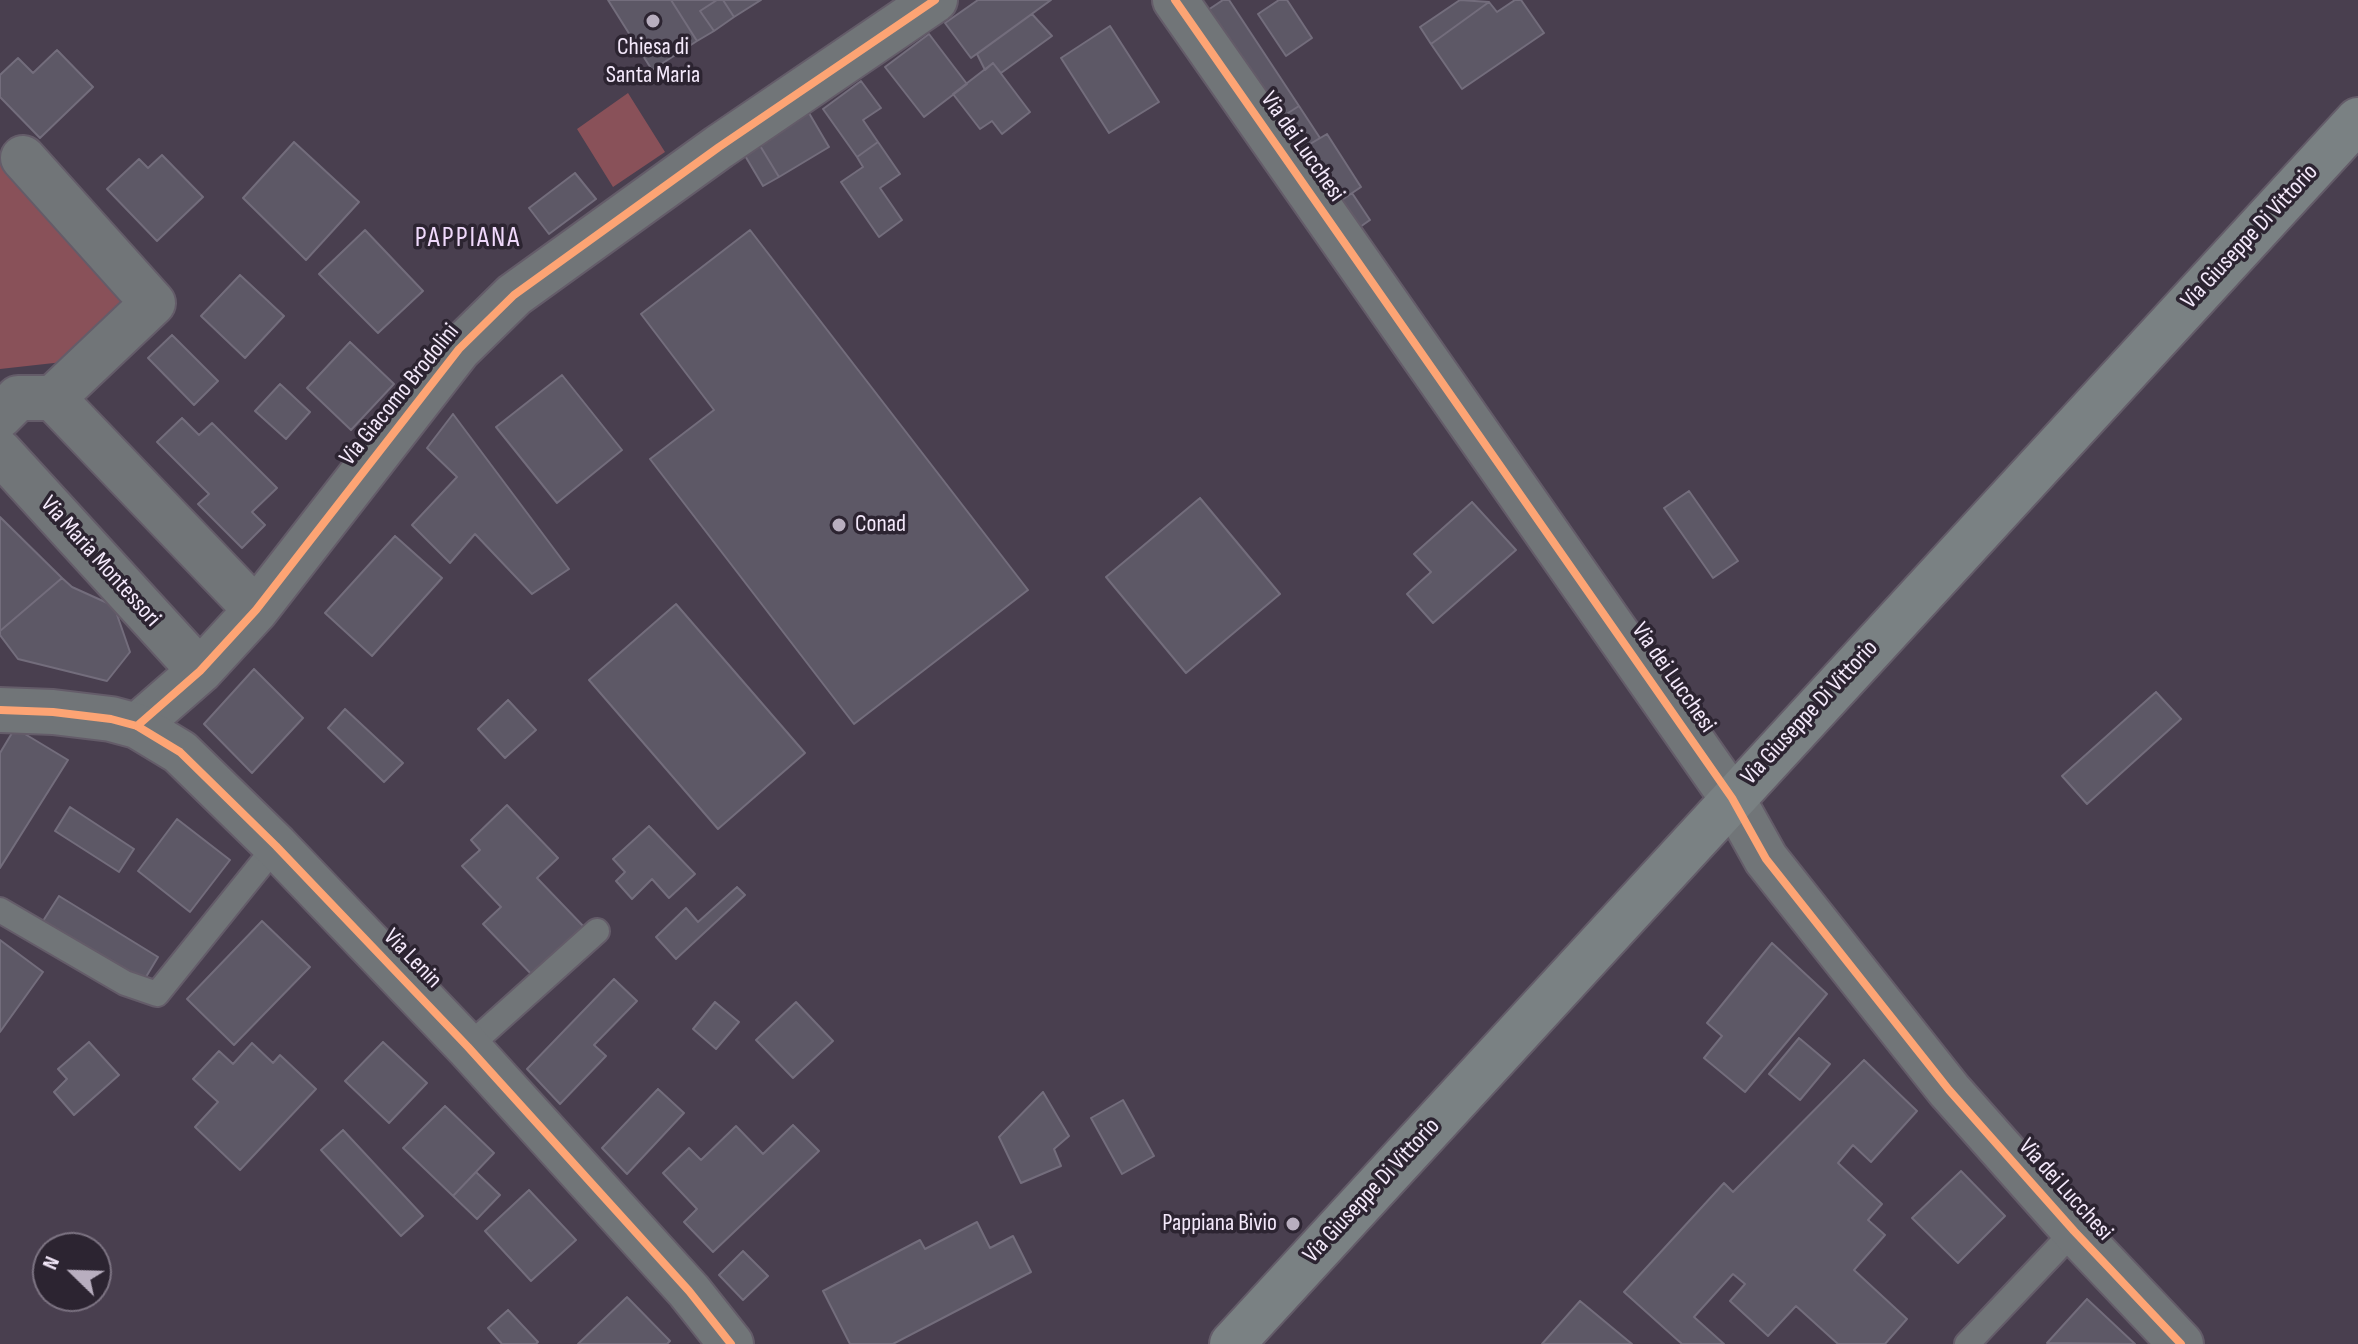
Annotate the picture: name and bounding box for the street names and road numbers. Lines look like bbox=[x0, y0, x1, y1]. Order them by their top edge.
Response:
street label: Via dei Lucchesi bbox=[1254, 87, 1350, 207]
street label: Via Giuseppe Di Vittorio bbox=[2176, 159, 2324, 315]
street label: Via Giacomo Brodolini bbox=[334, 318, 466, 472]
street label: Via Maria Montessori bbox=[34, 491, 166, 633]
street label: Via dei Lucchesi bbox=[1625, 618, 1721, 738]
street label: Via Giuseppe Di Vittorio bbox=[1736, 635, 1884, 791]
street label: Via Lenin bbox=[377, 923, 447, 995]
street label: Via Giuseppe Di Vittorio bbox=[1298, 1113, 1446, 1269]
street label: Via dei Lucchesi bbox=[2012, 1133, 2118, 1247]

